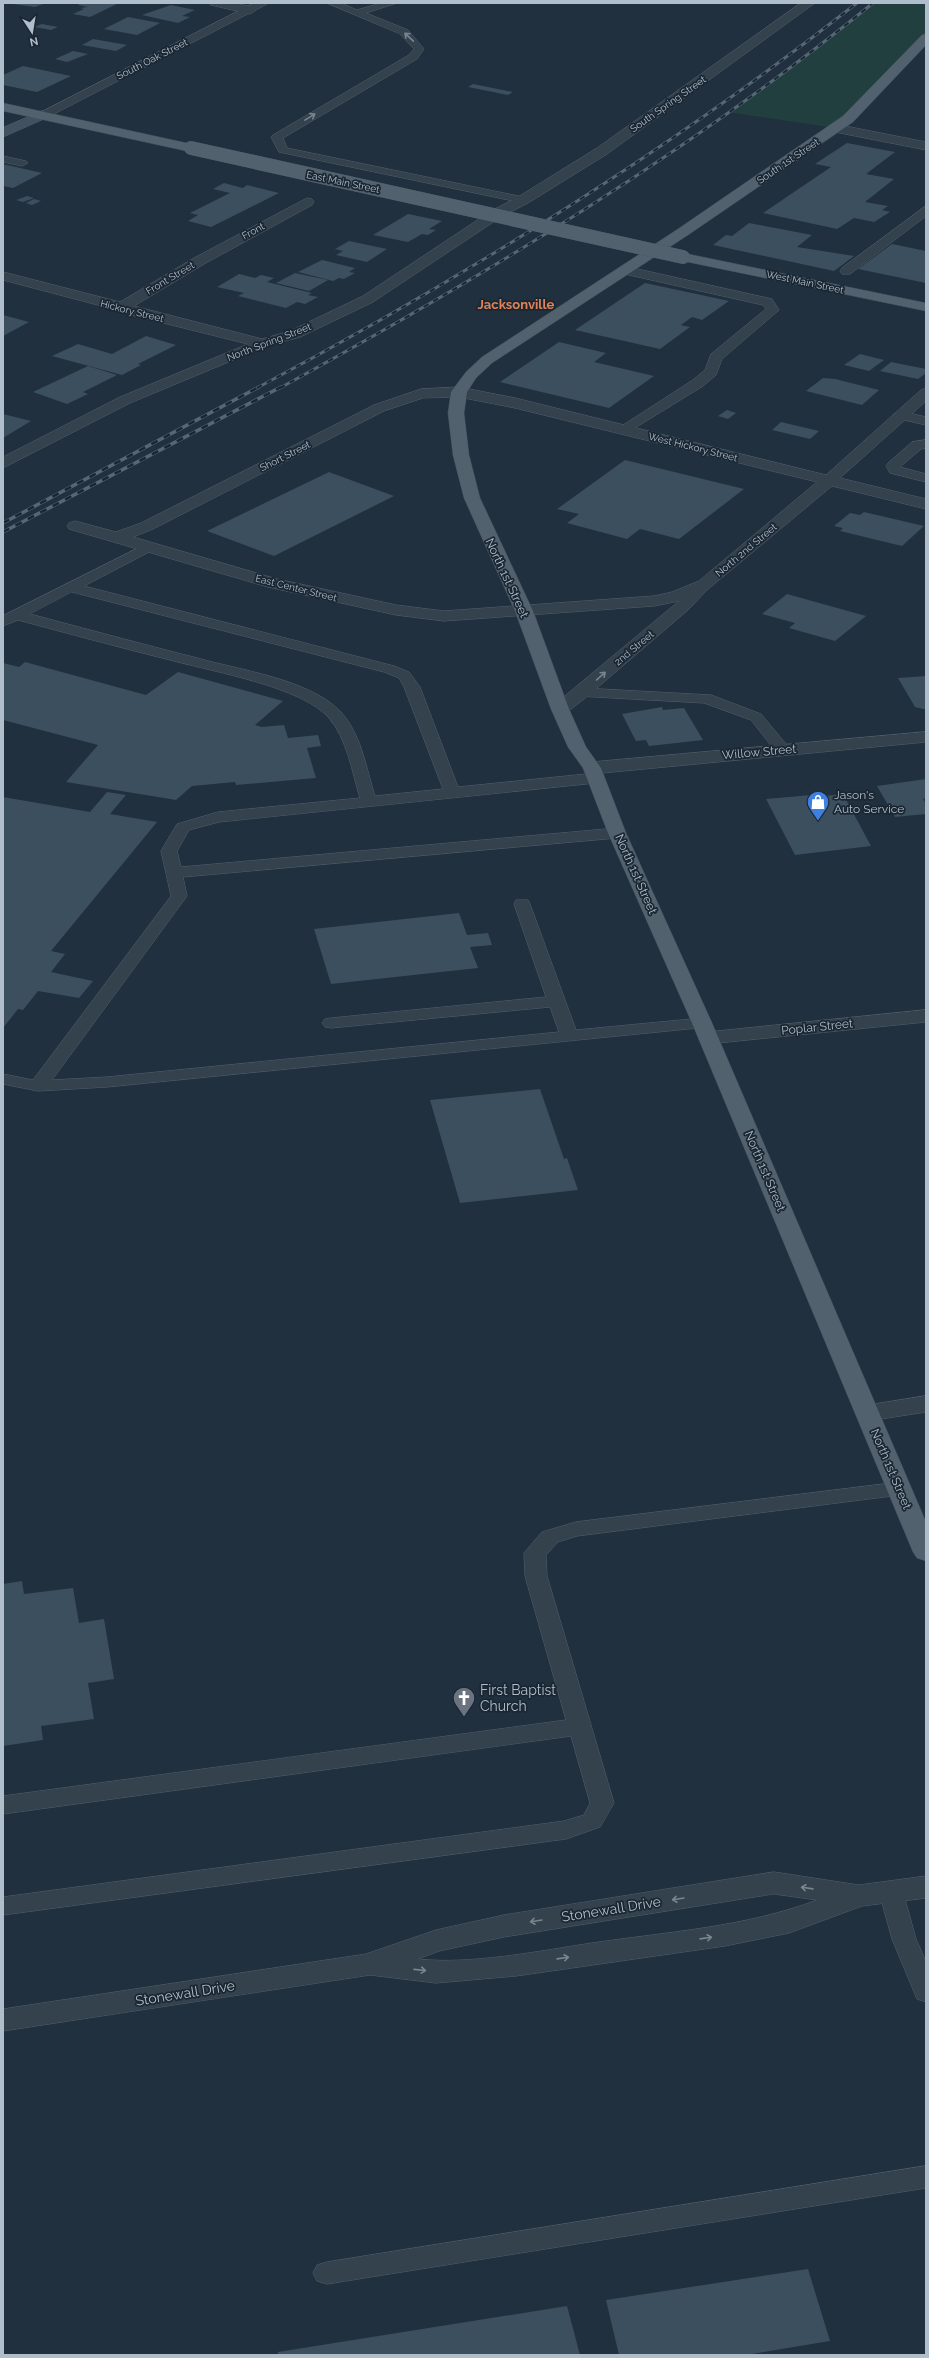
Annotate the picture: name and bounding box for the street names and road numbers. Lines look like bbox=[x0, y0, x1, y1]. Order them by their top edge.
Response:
street label: South Oak Street bbox=[115, 36, 190, 82]
street label: South Spring Street bbox=[628, 73, 709, 134]
street label: South 1st Street bbox=[755, 136, 822, 186]
street label: East Main Street bbox=[305, 169, 381, 195]
street label: Front bbox=[240, 220, 267, 242]
street label: Front Street bbox=[144, 259, 197, 297]
street label: West Main Street bbox=[765, 268, 845, 296]
street label: Hickory Street bbox=[99, 298, 165, 324]
street label: North Spring Street bbox=[225, 321, 313, 363]
street label: West Hickory Street bbox=[647, 431, 739, 464]
street label: Short Street bbox=[258, 438, 313, 473]
street label: North 2nd Street bbox=[713, 521, 779, 579]
street label: North 1st Street bbox=[483, 536, 531, 620]
street label: East Center Street bbox=[254, 573, 338, 604]
street label: 2nd Street bbox=[612, 628, 656, 667]
street label: Willow Street bbox=[721, 742, 797, 762]
street label: North 1st Street bbox=[612, 832, 660, 916]
street label: Poplar Street bbox=[780, 1016, 854, 1038]
street label: North 1st Street bbox=[742, 1129, 788, 1213]
street label: North 1st Street bbox=[868, 1427, 914, 1511]
street label: Stonewall Drive bbox=[560, 1893, 662, 1925]
street label: Stonewall Drive bbox=[134, 1977, 236, 2009]

